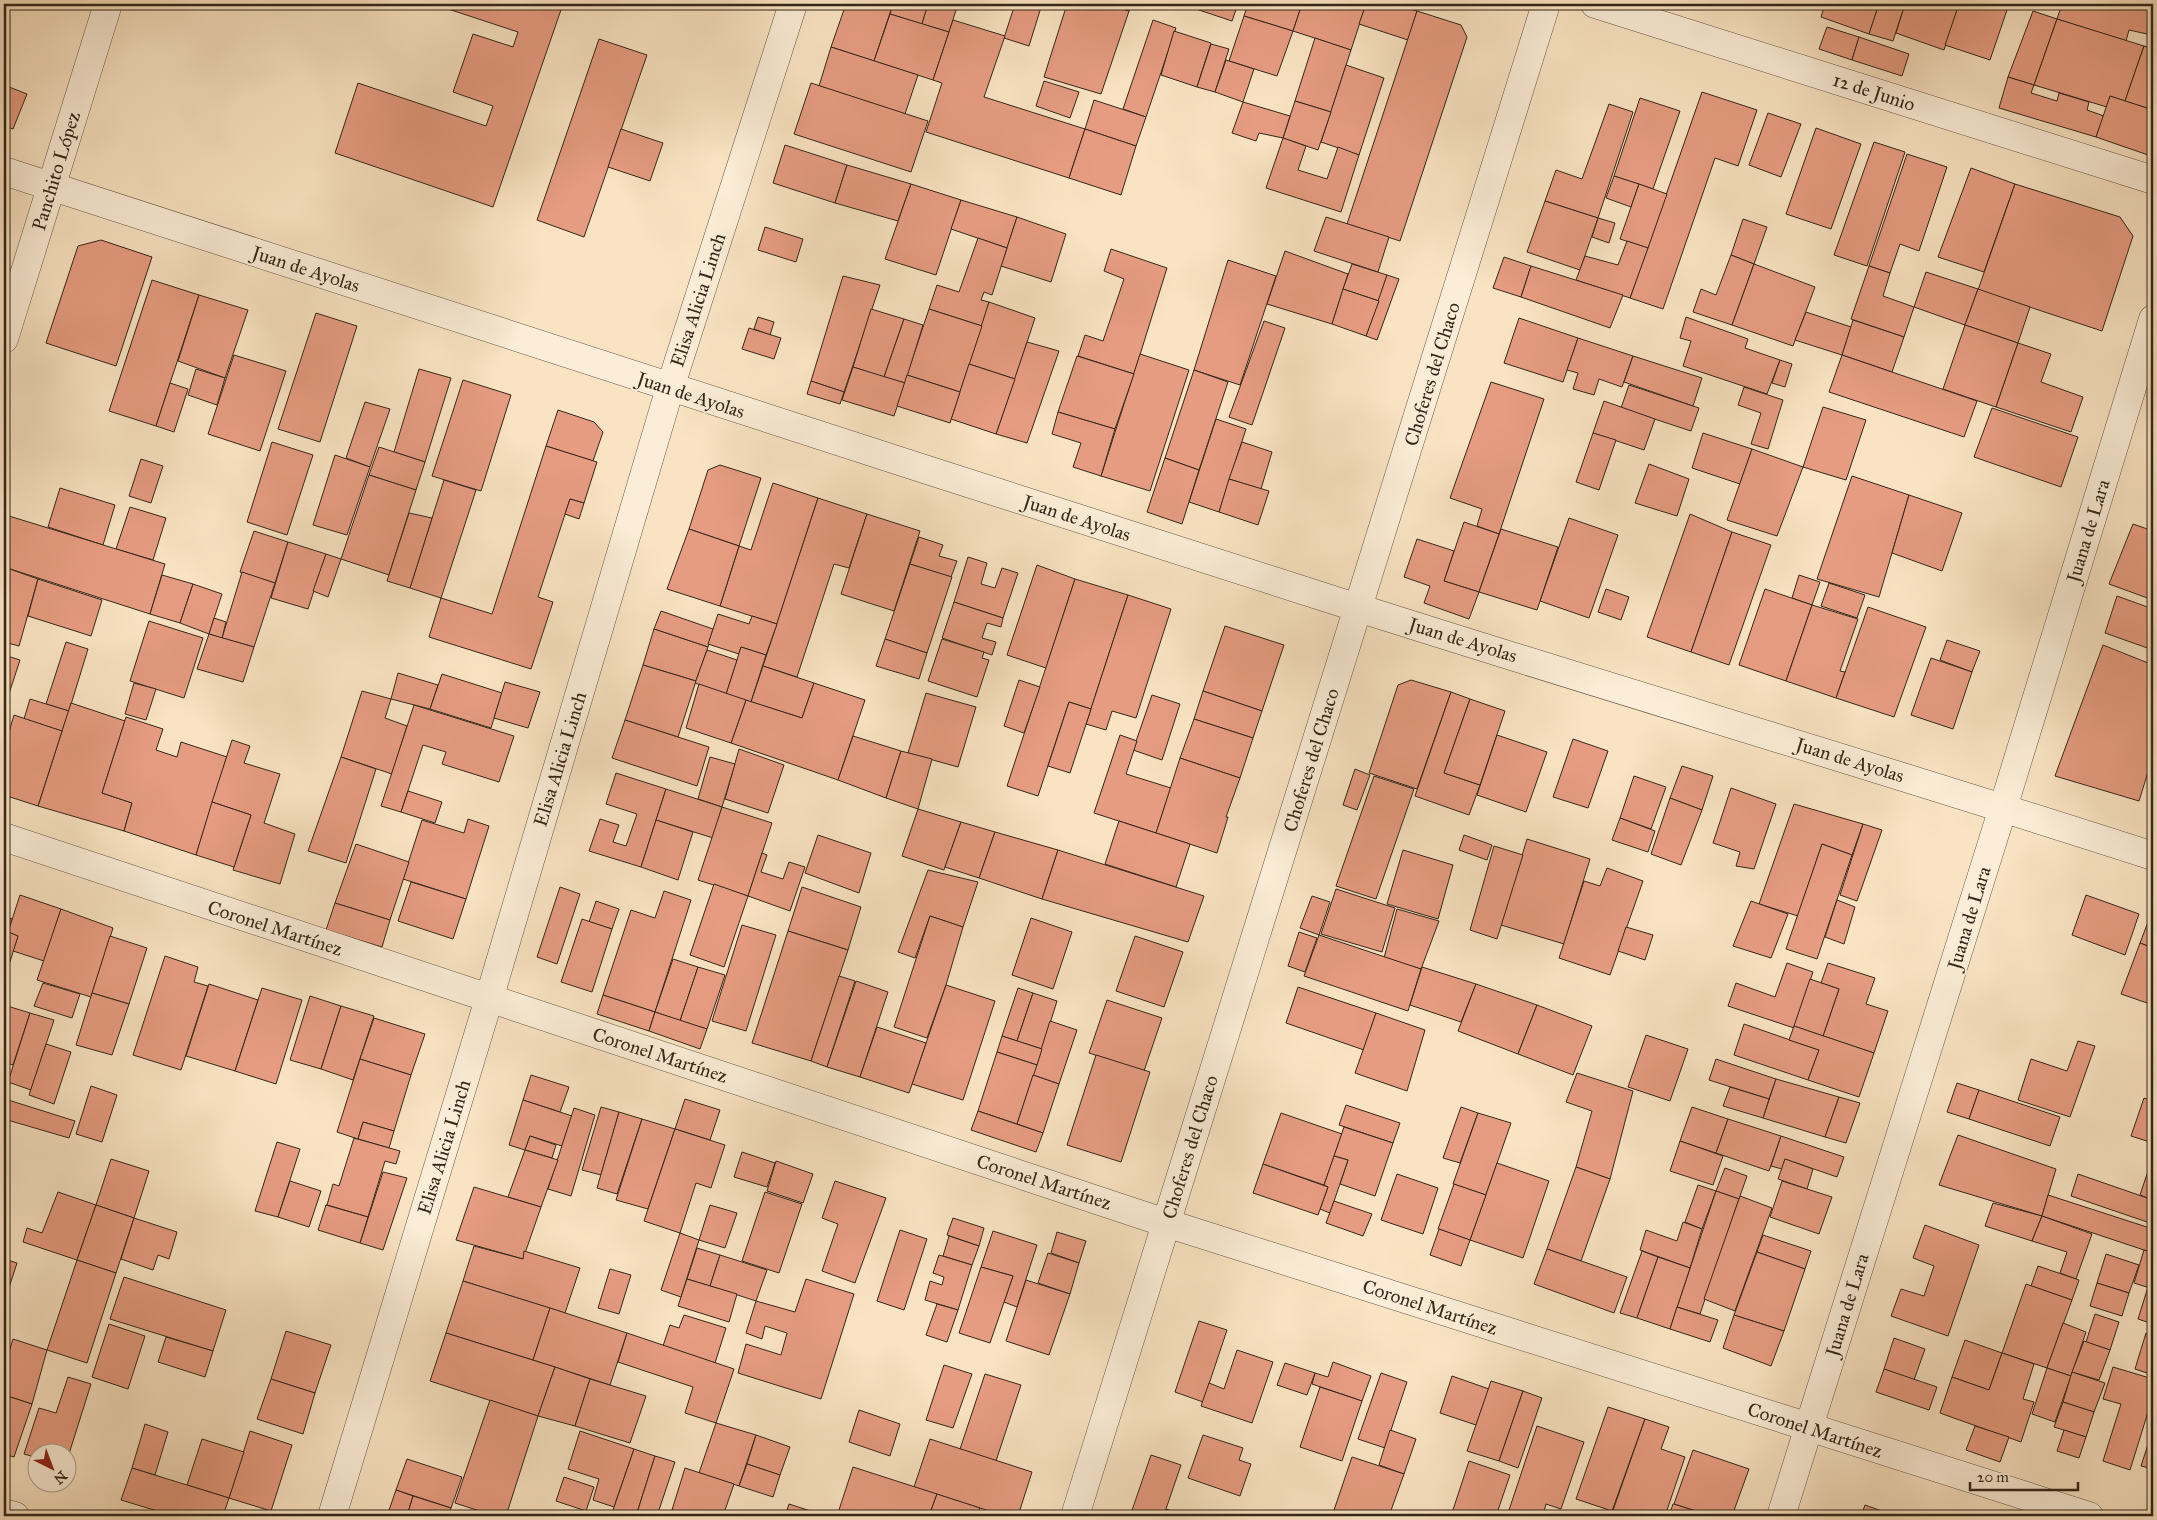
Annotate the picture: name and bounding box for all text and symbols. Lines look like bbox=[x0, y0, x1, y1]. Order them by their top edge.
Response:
street label: 12 de Junio bbox=[1830, 68, 1918, 117]
street label: Panchito López bbox=[27, 109, 85, 233]
street label: Elisa Alicia Linch bbox=[665, 230, 731, 370]
street label: Juan de Ayolas bbox=[247, 240, 363, 298]
street label: Choferes del Chaco bbox=[1399, 299, 1465, 449]
street label: Juan de Ayolas bbox=[632, 366, 748, 424]
street label: Juana de Lara bbox=[2061, 476, 2116, 588]
street label: Juan de Ayolas bbox=[1018, 489, 1134, 547]
street label: Juan de Ayolas bbox=[1404, 612, 1520, 668]
street label: Choferes del Chaco bbox=[1278, 685, 1344, 835]
street label: Elisa Alicia Linch bbox=[529, 688, 592, 829]
street label: Juan de Ayolas bbox=[1791, 732, 1907, 788]
street label: Juana de Lara bbox=[1942, 863, 1997, 975]
street label: Coronel Martínez bbox=[205, 895, 346, 961]
street label: Coronel Martínez bbox=[590, 1022, 731, 1088]
street label: Choferes del Chaco bbox=[1157, 1072, 1223, 1222]
street label: Elisa Alicia Linch bbox=[413, 1076, 476, 1217]
street label: Coronel Martínez bbox=[974, 1149, 1115, 1215]
street label: Juana de Lara bbox=[1820, 1250, 1875, 1362]
street label: Coronel Martínez bbox=[1360, 1274, 1501, 1340]
street label: Coronel Martínez bbox=[1745, 1397, 1886, 1463]
north arrow bbox=[28, 1442, 78, 1492]
scale bar bbox=[1970, 1460, 2077, 1492]
text: N bbox=[50, 1467, 70, 1488]
text: 20 m bbox=[1977, 1468, 2009, 1486]

